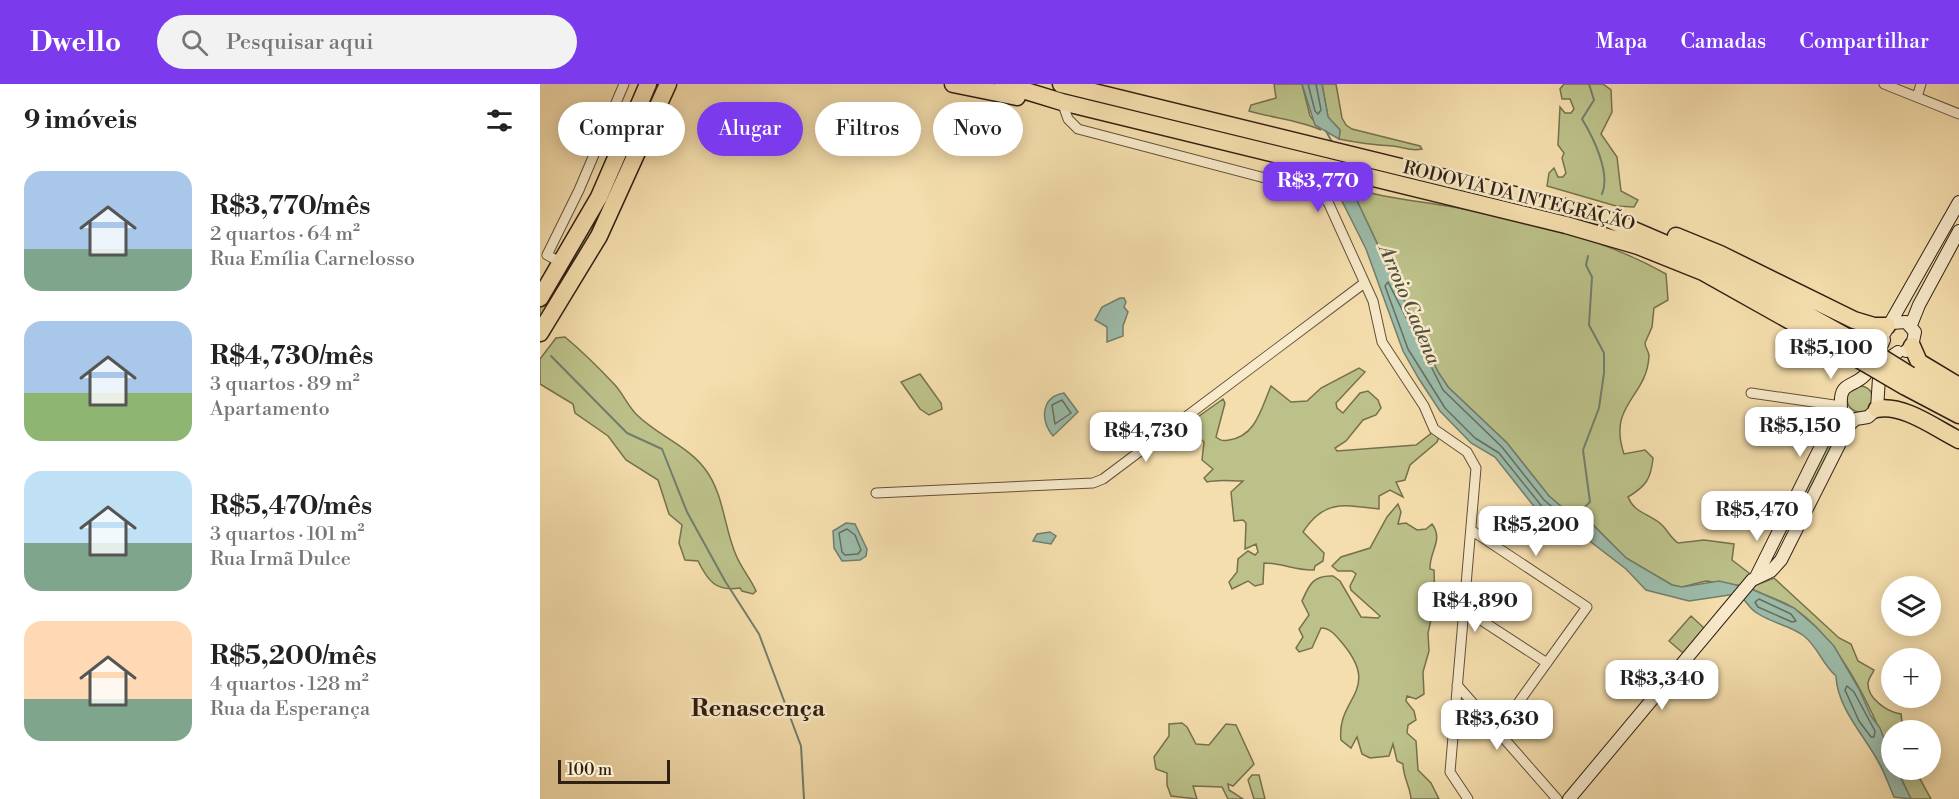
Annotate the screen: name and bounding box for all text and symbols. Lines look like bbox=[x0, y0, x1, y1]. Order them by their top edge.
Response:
search box bbox=[157, 15, 577, 69]
text: Dwello bbox=[30, 25, 121, 60]
icon: search bbox=[178, 26, 211, 59]
text: Pesquisar aqui bbox=[226, 29, 373, 56]
text: Mapa bbox=[1595, 29, 1647, 55]
text: Camadas bbox=[1680, 29, 1766, 55]
text: Compartilhar bbox=[1799, 29, 1929, 55]
chip: Comprar bbox=[558, 102, 685, 156]
chip: Alugar bbox=[697, 102, 803, 156]
chip: Filtros bbox=[815, 102, 921, 156]
chip: Novo bbox=[933, 102, 1023, 156]
text: 9 imóveis bbox=[24, 104, 137, 136]
icon: filters bbox=[483, 104, 516, 137]
street label: RODOVIA DA INTEGRAÇÃO bbox=[1400, 155, 1638, 236]
pin: R$3,770 bbox=[1263, 162, 1373, 213]
text: R$3,770 bbox=[1277, 169, 1359, 194]
text: R$3,770/mês bbox=[210, 190, 371, 222]
icon: home bbox=[72, 195, 144, 267]
text: 2 quartos · 64 m² bbox=[210, 222, 360, 247]
water label: Arroio Cadena bbox=[1372, 240, 1446, 369]
text: Rua Emília Carnelosso bbox=[210, 247, 415, 272]
pin: R$5,100 bbox=[1776, 329, 1886, 380]
text: R$5,100 bbox=[1789, 336, 1873, 361]
text: R$4,730/mês bbox=[210, 340, 373, 372]
icon: home bbox=[72, 345, 144, 417]
text: 3 quartos · 89 m² bbox=[210, 372, 360, 397]
text: Apartamento bbox=[210, 397, 330, 422]
pin: R$5,150 bbox=[1745, 407, 1855, 458]
pin: R$4,730 bbox=[1091, 412, 1201, 463]
text: R$5,150 bbox=[1759, 414, 1841, 439]
text: R$4,730 bbox=[1104, 419, 1188, 444]
text: R$5,470/mês bbox=[210, 490, 372, 522]
pin: R$5,470 bbox=[1702, 491, 1812, 542]
icon: home bbox=[72, 495, 144, 567]
text: R$5,470 bbox=[1715, 498, 1799, 523]
pin: R$5,200 bbox=[1481, 506, 1591, 557]
text: R$5,200 bbox=[1493, 513, 1579, 538]
text: 3 quartos · 101 m² bbox=[210, 522, 365, 547]
text: Rua Irmã Dulce bbox=[210, 547, 351, 572]
map controls bbox=[1881, 576, 1941, 780]
button: layers bbox=[1881, 576, 1941, 636]
pin: R$4,890 bbox=[1420, 582, 1530, 633]
text: R$4,890 bbox=[1432, 589, 1518, 614]
text: R$5,200/mês bbox=[210, 640, 377, 672]
icon: home bbox=[72, 645, 144, 717]
button: + bbox=[1881, 648, 1941, 708]
pin: R$3,340 bbox=[1607, 660, 1717, 711]
text: R$3,340 bbox=[1619, 667, 1705, 692]
text: 4 quartos · 128 m² bbox=[210, 672, 369, 697]
district label: Renascença bbox=[691, 694, 826, 724]
text: Rua da Esperança bbox=[210, 697, 370, 722]
pin: R$3,630 bbox=[1442, 700, 1552, 751]
text: R$3,630 bbox=[1455, 707, 1539, 732]
button: − bbox=[1881, 720, 1941, 780]
scale bar bbox=[558, 757, 670, 784]
text: 100 m bbox=[567, 760, 612, 780]

